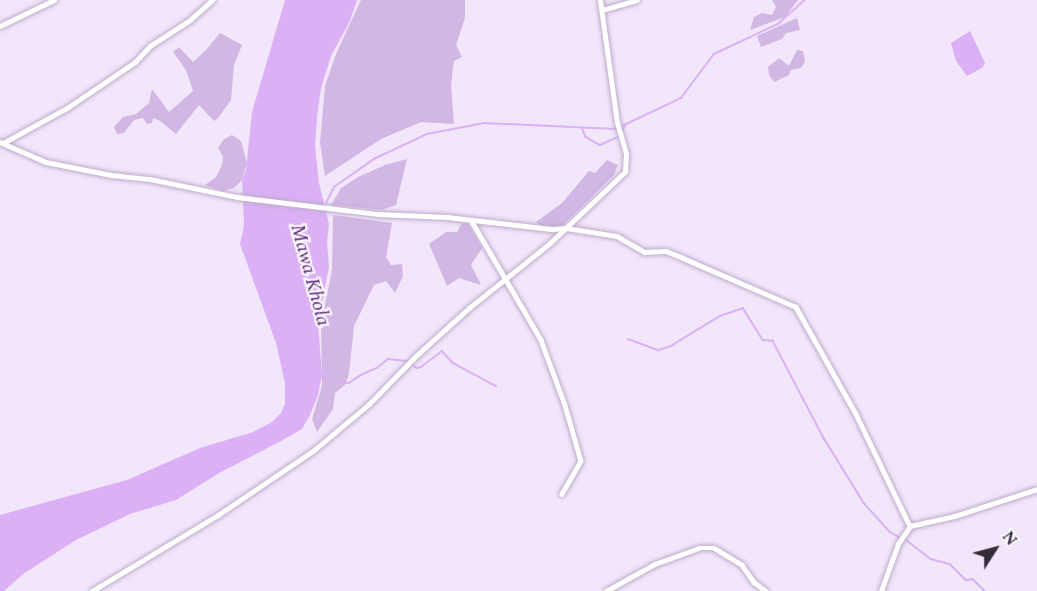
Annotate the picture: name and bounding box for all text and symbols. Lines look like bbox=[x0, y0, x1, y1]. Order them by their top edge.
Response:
water label: Mawa Khola bbox=[285, 221, 335, 329]
north arrow bbox=[965, 519, 1025, 579]
text: N bbox=[996, 526, 1023, 551]

